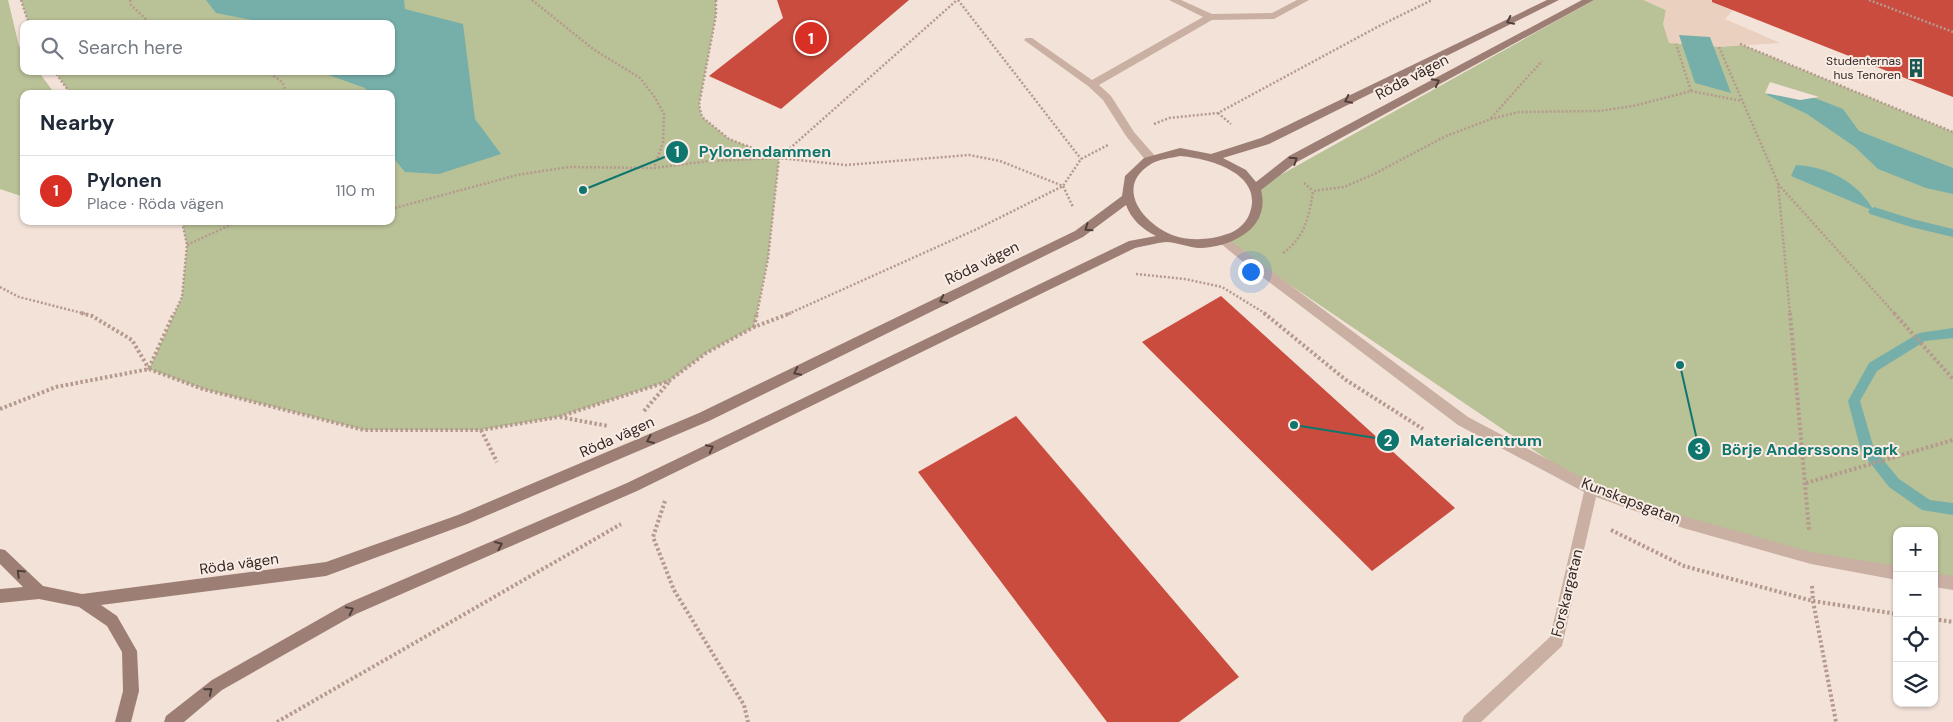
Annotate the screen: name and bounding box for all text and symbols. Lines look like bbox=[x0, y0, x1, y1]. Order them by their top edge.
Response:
one-way arrow bbox=[1506, 15, 1515, 25]
pin: 1 bbox=[795, 19, 827, 57]
search box bbox=[20, 20, 395, 75]
icon: search bbox=[38, 34, 66, 62]
text: Search here bbox=[78, 35, 183, 60]
street label: Röda vägen bbox=[1372, 49, 1452, 105]
place label: Studenternas hus Tenoren bbox=[1826, 53, 1901, 83]
building icon: Studenternas hus Tenoren bbox=[1905, 57, 1927, 79]
one-way arrow bbox=[1431, 79, 1440, 89]
one-way arrow bbox=[1344, 94, 1353, 104]
text: Nearby bbox=[40, 109, 114, 137]
callout: Pylonendammen bbox=[664, 136, 842, 167]
text: Pylonendammen bbox=[699, 141, 831, 162]
text: 1 bbox=[674, 142, 680, 162]
one-way arrow bbox=[1288, 157, 1297, 166]
text: Pylonen bbox=[87, 168, 162, 193]
text: 1 bbox=[53, 180, 59, 201]
text: 110 m bbox=[336, 180, 375, 201]
text: Place · Röda vägen bbox=[87, 193, 224, 214]
one-way arrow bbox=[1084, 222, 1094, 231]
street label: Röda vägen bbox=[942, 237, 1022, 289]
your location bbox=[1238, 259, 1264, 285]
one-way arrow bbox=[939, 294, 948, 304]
one-way arrow bbox=[793, 365, 802, 376]
street label: Röda vägen bbox=[576, 412, 658, 462]
callout: Materialcentrum bbox=[1375, 425, 1552, 456]
text: Materialcentrum bbox=[1410, 430, 1542, 451]
text: 2 bbox=[1384, 431, 1393, 451]
one-way arrow bbox=[646, 433, 655, 444]
callout: Börje Anderssons park bbox=[1687, 433, 1908, 464]
text: 3 bbox=[1694, 439, 1704, 459]
text: Börje Anderssons park bbox=[1722, 439, 1899, 460]
one-way arrow bbox=[705, 444, 714, 454]
street label: Kunskapsgatan bbox=[1578, 473, 1684, 529]
map controls bbox=[1893, 527, 1938, 707]
button: + bbox=[1893, 527, 1938, 572]
one-way arrow bbox=[494, 540, 503, 551]
street label: Forskargatan bbox=[1546, 547, 1588, 639]
street label: Röda vägen bbox=[198, 549, 280, 579]
one-way arrow bbox=[16, 570, 25, 579]
button: − bbox=[1893, 572, 1938, 617]
one-way arrow bbox=[345, 606, 354, 616]
button: locate bbox=[1893, 617, 1938, 662]
button: layers bbox=[1893, 662, 1938, 707]
one-way arrow bbox=[204, 687, 213, 696]

